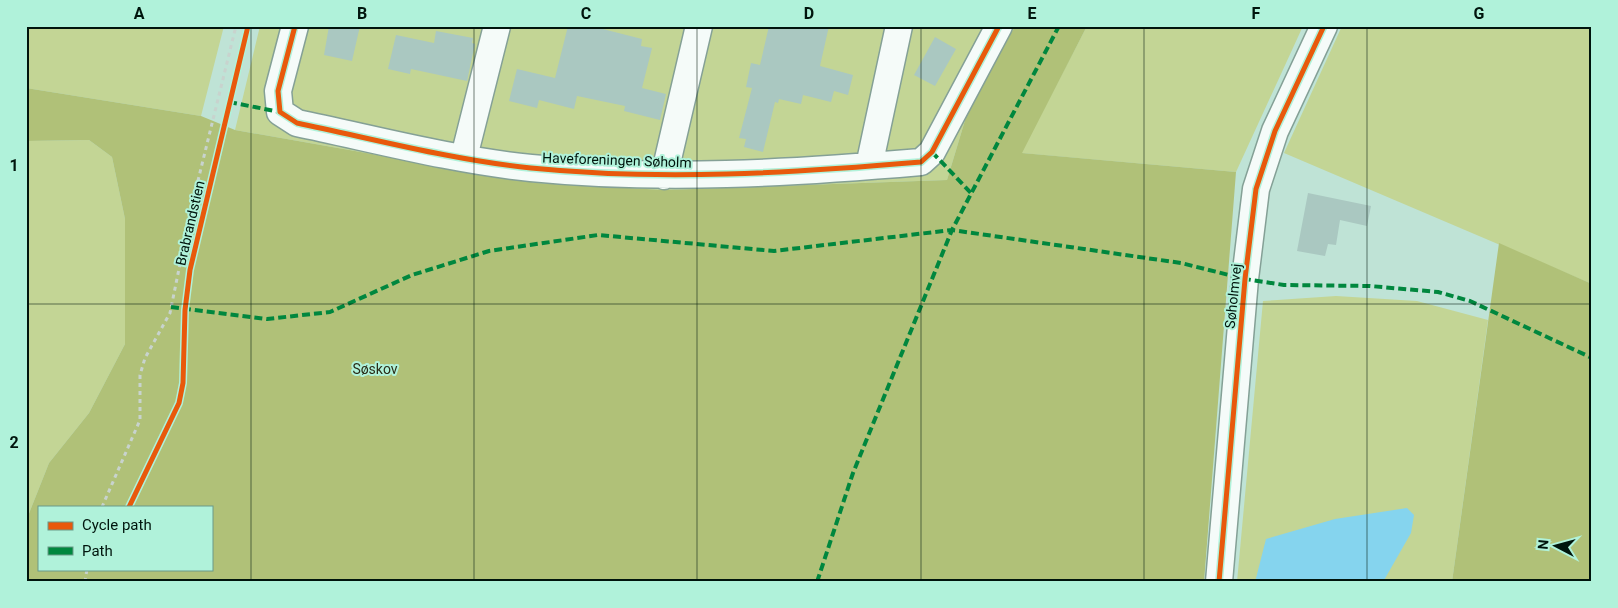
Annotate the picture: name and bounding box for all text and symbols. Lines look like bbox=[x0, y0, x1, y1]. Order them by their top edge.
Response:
text: A bbox=[134, 4, 145, 23]
text: B bbox=[357, 4, 367, 23]
text: C bbox=[581, 4, 591, 23]
text: D bbox=[804, 4, 814, 23]
text: E bbox=[1028, 4, 1037, 23]
text: F bbox=[1252, 4, 1261, 23]
text: G bbox=[1474, 4, 1485, 23]
street label: Haveforeningen Søholm bbox=[542, 149, 692, 171]
text: 1 bbox=[9, 156, 19, 175]
street label: Brabrandstien bbox=[172, 179, 208, 267]
street label: Søholmvej bbox=[1222, 263, 1244, 329]
park label: Søskov bbox=[352, 361, 398, 377]
text: 2 bbox=[9, 433, 19, 452]
legend bbox=[38, 506, 212, 570]
text: Cycle path bbox=[82, 516, 152, 534]
north arrow bbox=[1530, 520, 1580, 570]
text: N bbox=[1535, 539, 1552, 550]
text: Path bbox=[82, 542, 113, 560]

